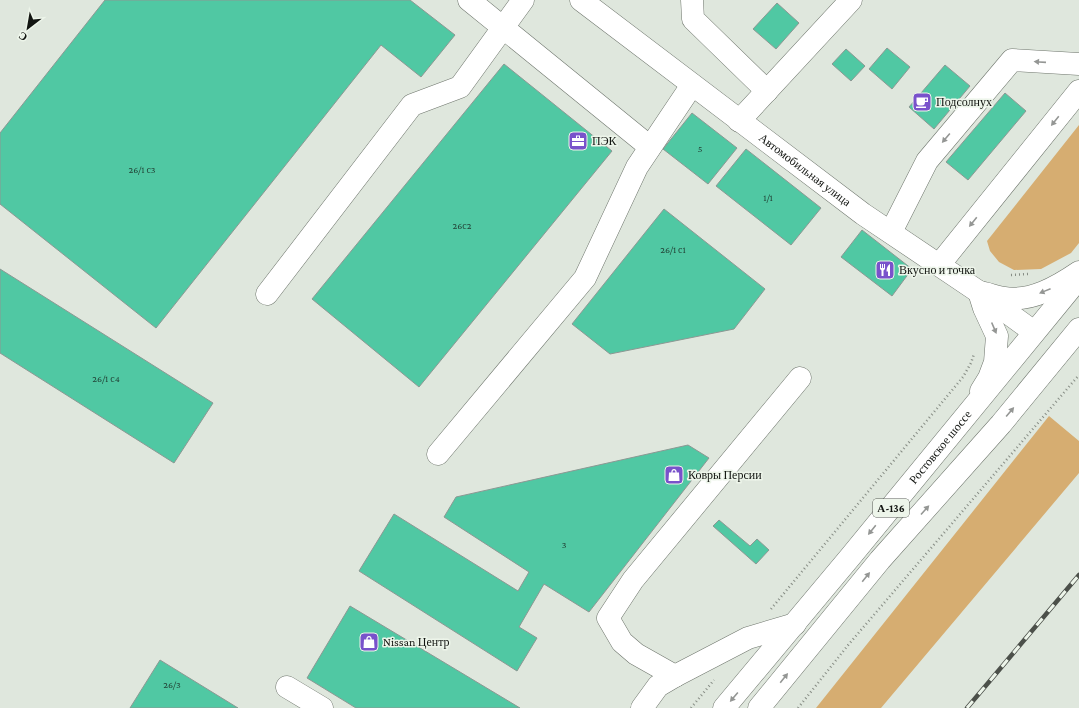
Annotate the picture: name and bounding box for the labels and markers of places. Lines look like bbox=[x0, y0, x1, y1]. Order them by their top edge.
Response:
cafe icon: Подсолнух bbox=[911, 91, 933, 113]
place label: Подсолнух bbox=[936, 95, 992, 109]
office icon: ПЭК bbox=[567, 130, 589, 152]
place label: ПЭК bbox=[592, 134, 618, 148]
restaurant icon: Вкусно и точка bbox=[874, 259, 896, 281]
place label: Вкусно и точка bbox=[899, 263, 976, 277]
shop icon: Ковры Персии bbox=[663, 464, 685, 486]
place label: Ковры Персии bbox=[688, 468, 762, 482]
shop icon: Nissan Центр bbox=[358, 631, 380, 653]
place label: Nissan Центр bbox=[383, 635, 450, 649]

